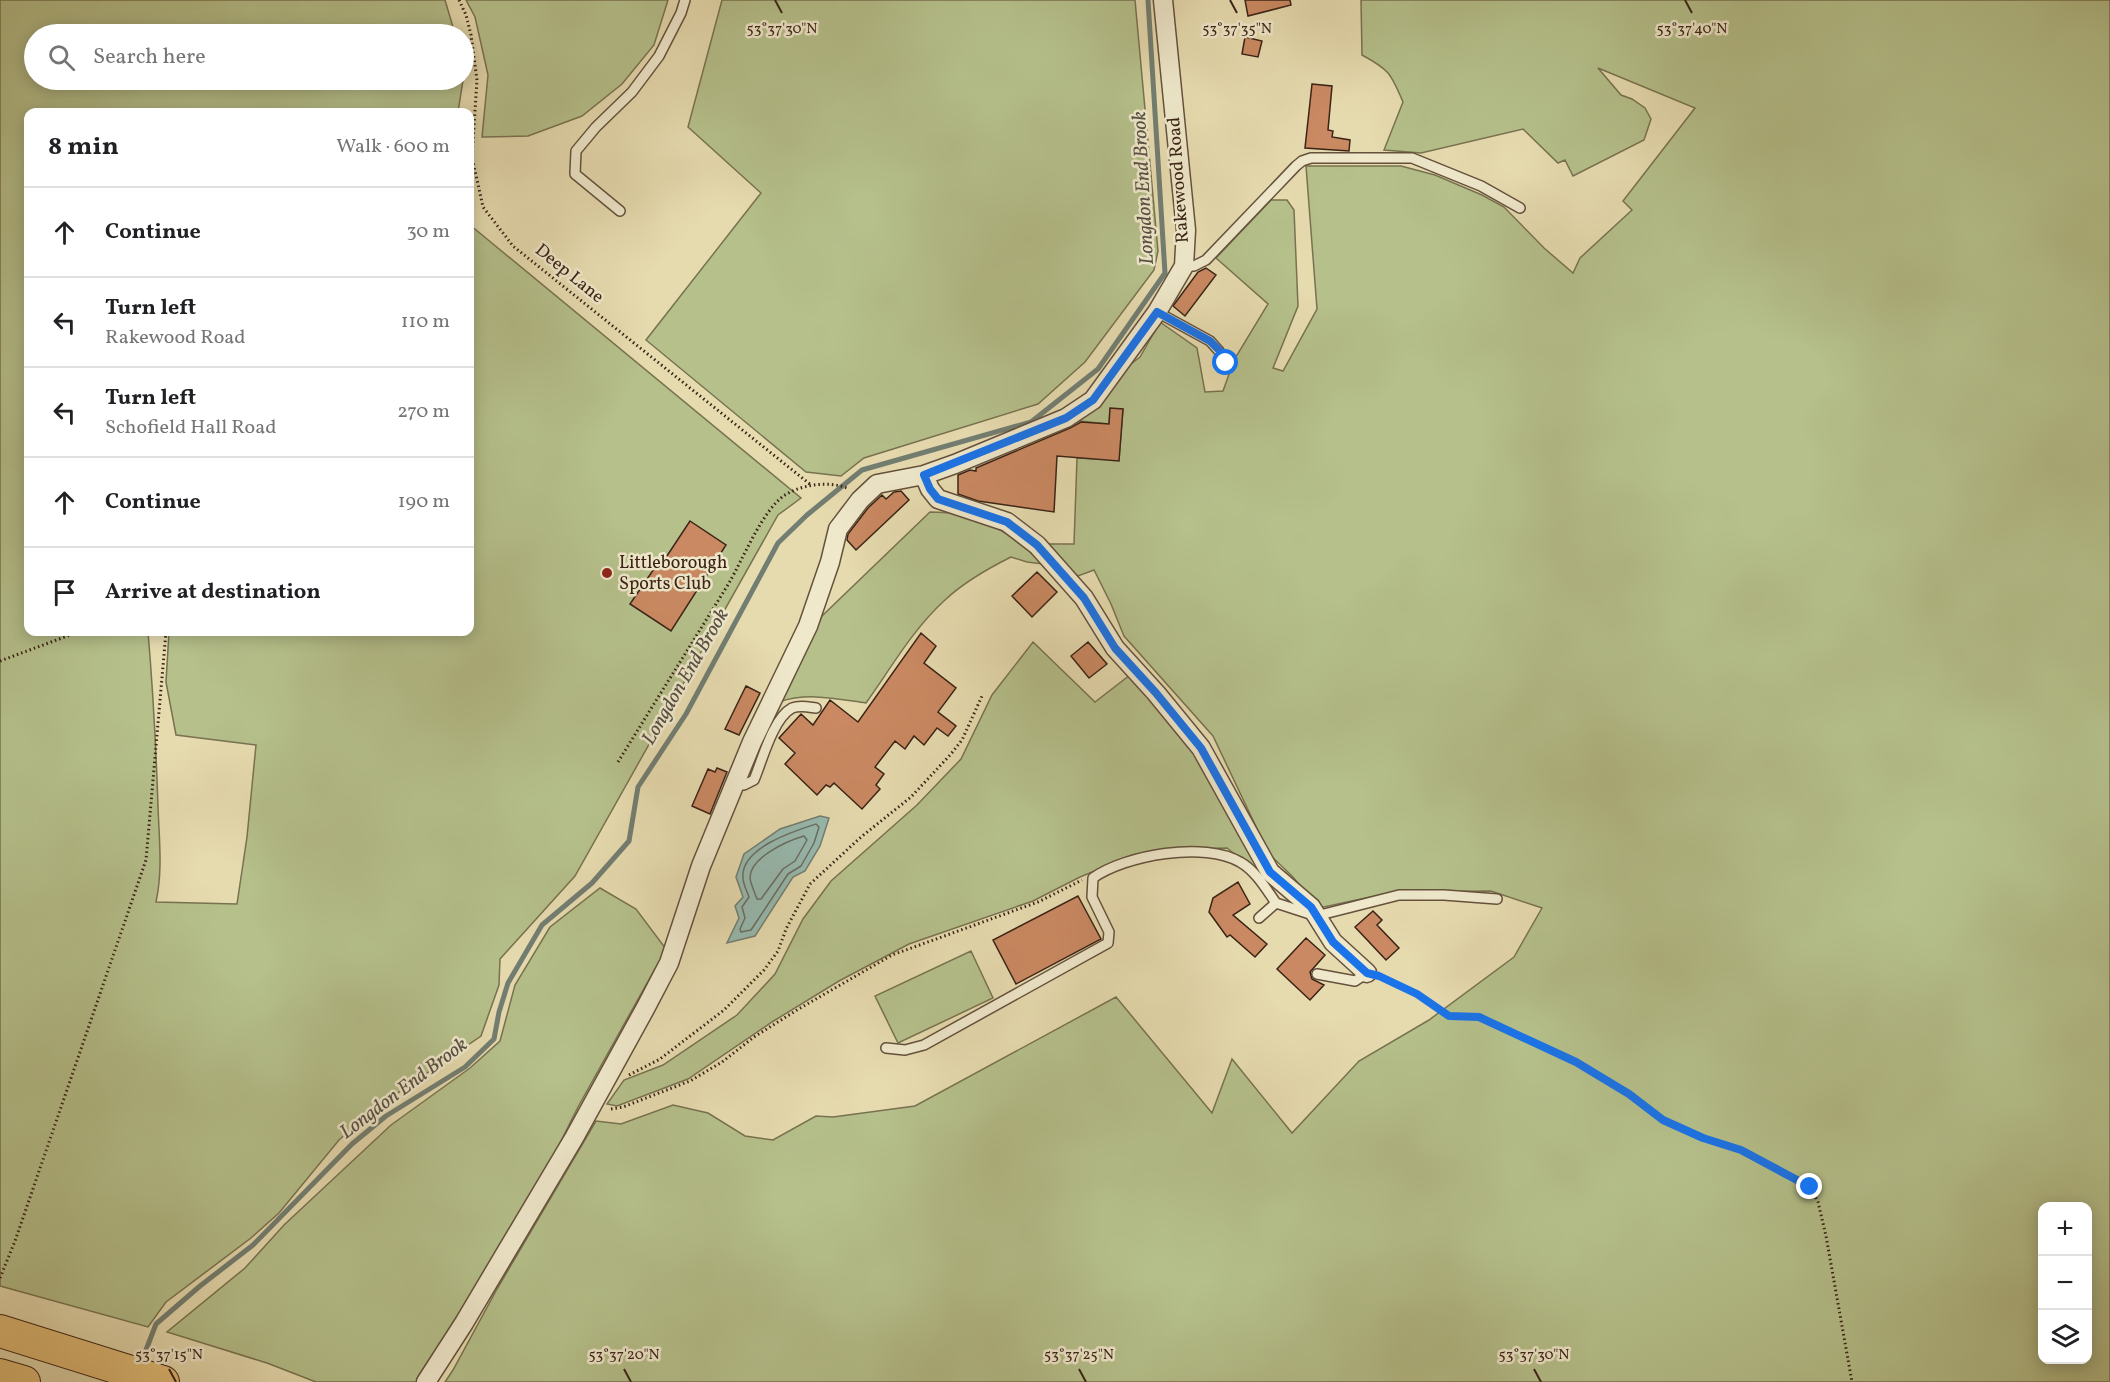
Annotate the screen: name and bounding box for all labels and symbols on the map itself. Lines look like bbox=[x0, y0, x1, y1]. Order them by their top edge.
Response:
text: 53°37'30"N bbox=[747, 19, 817, 40]
text: 53°37'35"N bbox=[1202, 19, 1272, 40]
text: 53°37'40"N bbox=[1657, 19, 1727, 40]
water label: Longdon End Brook bbox=[1126, 111, 1162, 265]
street label: Rakewood Road bbox=[1162, 116, 1196, 244]
street label: Deep Lane bbox=[529, 238, 609, 310]
route start bbox=[1212, 349, 1238, 375]
place label: Littleborough Sports Club bbox=[619, 551, 728, 597]
marker: Littleborough Sports Club bbox=[600, 566, 614, 580]
water label: Longdon End Brook bbox=[635, 603, 737, 751]
water label: Longdon End Brook bbox=[334, 1032, 474, 1146]
route end bbox=[1796, 1173, 1822, 1199]
text: 53°37'15"N bbox=[135, 1345, 203, 1366]
text: 53°37'20"N bbox=[588, 1345, 660, 1366]
text: 53°37'25"N bbox=[1044, 1345, 1114, 1366]
text: 53°37'30"N bbox=[1499, 1345, 1569, 1366]

